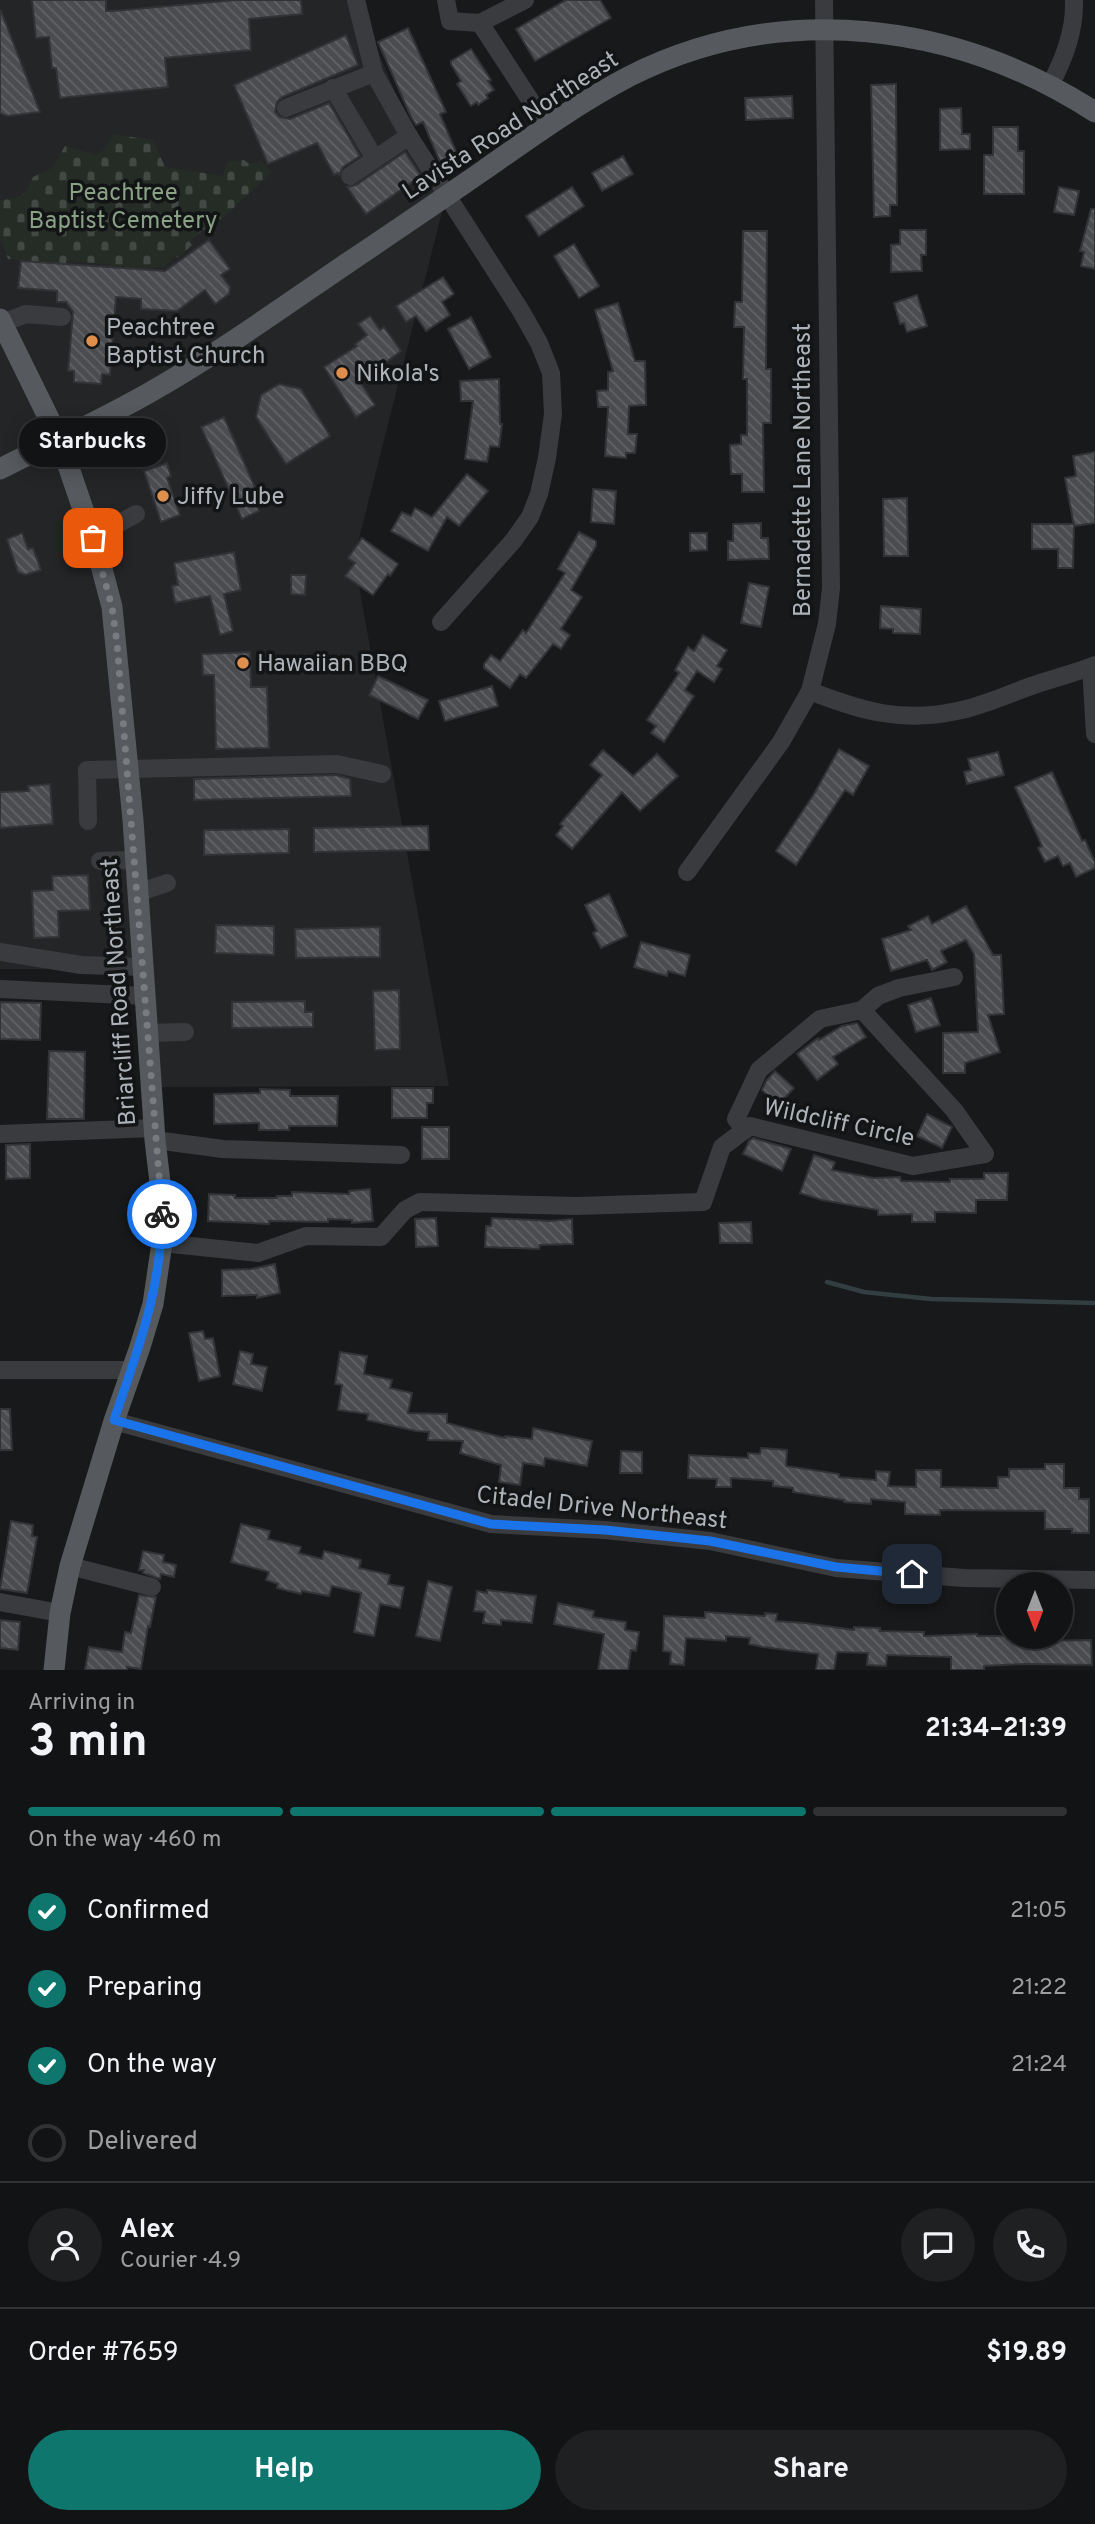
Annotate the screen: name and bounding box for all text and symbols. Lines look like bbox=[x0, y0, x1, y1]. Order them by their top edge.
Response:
street label: Lavista Road Northeast bbox=[397, 46, 625, 208]
park label: Peachtree Baptist Cemetery bbox=[28, 179, 218, 237]
place label: Peachtree Baptist Church bbox=[106, 314, 266, 372]
street label: Bernadette Lane Northeast bbox=[789, 323, 819, 617]
marker: Peachtree Baptist Church bbox=[84, 333, 100, 349]
place label: Nikola's bbox=[356, 360, 440, 390]
marker: Nikola's bbox=[334, 365, 350, 381]
callout: Starbucks bbox=[20, 419, 166, 468]
text: Starbucks bbox=[39, 428, 146, 457]
place label: Jiffy Lube bbox=[177, 483, 284, 513]
marker: Jiffy Lube bbox=[155, 488, 171, 504]
pin bbox=[63, 508, 123, 568]
icon: bag bbox=[74, 519, 112, 557]
place label: Hawaiian BBQ bbox=[257, 650, 408, 680]
marker: Hawaiian BBQ bbox=[235, 655, 251, 671]
street label: Briarcliff Road Northeast bbox=[96, 857, 144, 1127]
street label: Wildcliff Circle bbox=[760, 1093, 917, 1155]
courier bbox=[127, 1179, 197, 1249]
icon: bike bbox=[143, 1195, 181, 1233]
street label: Citadel Drive Northeast bbox=[475, 1481, 729, 1537]
pin bbox=[882, 1544, 942, 1604]
icon: home bbox=[893, 1555, 931, 1593]
north arrow bbox=[996, 1572, 1073, 1648]
map controls bbox=[996, 1572, 1073, 1649]
text: Arriving in bbox=[28, 1689, 135, 1718]
text: 21:34–21:39 bbox=[925, 1713, 1067, 1746]
text: 3 min bbox=[28, 1714, 148, 1773]
text: On the way · 460 m bbox=[28, 1826, 221, 1855]
icon: check bbox=[28, 1893, 66, 1931]
text: Confirmed bbox=[87, 1895, 210, 1928]
text: 21:05 bbox=[1010, 1897, 1067, 1926]
icon: check bbox=[28, 1970, 66, 2008]
text: Preparing bbox=[87, 1972, 202, 2005]
text: 21:22 bbox=[1011, 1974, 1067, 2003]
icon: check bbox=[28, 2047, 66, 2085]
text: On the way bbox=[87, 2049, 217, 2082]
text: 21:24 bbox=[1011, 2051, 1067, 2080]
text: Delivered bbox=[87, 2126, 198, 2159]
button: person bbox=[28, 2208, 102, 2282]
button: chat bbox=[901, 2208, 975, 2282]
button: phone bbox=[993, 2208, 1067, 2282]
text: Alex bbox=[120, 2214, 175, 2247]
text: Courier · 4.9 bbox=[120, 2247, 241, 2276]
text: Order #7659 bbox=[28, 2337, 179, 2370]
text: $19.89 bbox=[986, 2337, 1067, 2370]
button: Help bbox=[28, 2430, 541, 2510]
button: Share bbox=[555, 2430, 1067, 2510]

